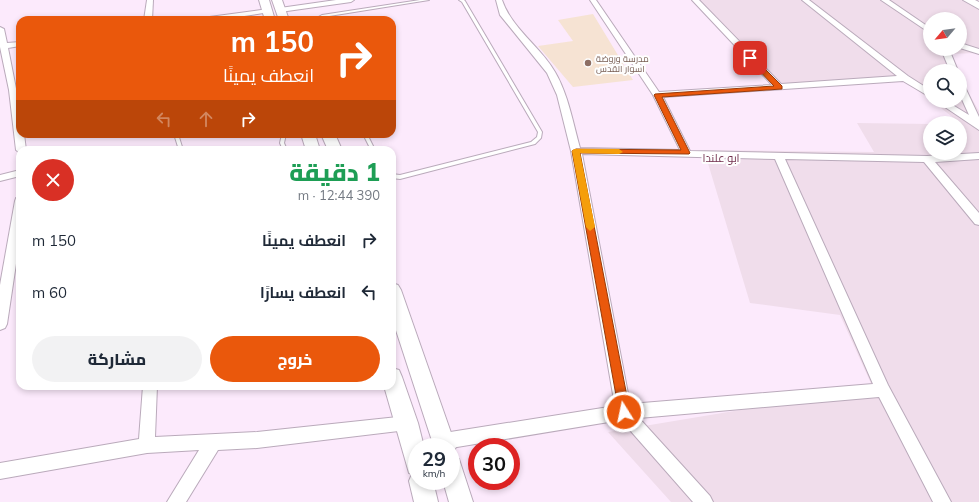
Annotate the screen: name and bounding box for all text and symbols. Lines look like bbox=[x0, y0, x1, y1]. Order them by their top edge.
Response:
north arrow bbox=[923, 12, 967, 56]
map controls bbox=[923, 12, 967, 160]
text: 150 m bbox=[231, 24, 314, 59]
icon: right bbox=[328, 32, 380, 84]
pin bbox=[733, 41, 767, 75]
icon: arrive bbox=[739, 47, 761, 69]
place label: مدرسة وروضة اسوار القدس bbox=[596, 53, 649, 74]
marker: مدرسة وروضة اسوار القدس bbox=[583, 58, 593, 68]
text: انعطف يمينًا bbox=[223, 64, 314, 87]
button: search bbox=[923, 64, 967, 108]
icon: left bbox=[153, 108, 175, 130]
icon: ahead bbox=[195, 108, 217, 130]
icon: right bbox=[237, 108, 259, 130]
button: layers bbox=[923, 116, 967, 160]
district label: ابو علندا bbox=[702, 151, 740, 165]
text: 1 دقيقة bbox=[289, 157, 380, 187]
button: close bbox=[32, 159, 74, 201]
text: 390 m · 12:44 bbox=[298, 187, 380, 203]
icon: right bbox=[358, 229, 380, 251]
text: 150 m bbox=[32, 231, 76, 250]
text: انعطف يمينًا bbox=[262, 231, 346, 250]
icon: left bbox=[358, 281, 380, 303]
text: 60 m bbox=[32, 283, 67, 302]
text: انعطف يسارًا bbox=[260, 283, 346, 302]
button: مشاركة bbox=[32, 336, 202, 382]
button: خروج bbox=[210, 336, 380, 382]
position arrow bbox=[603, 391, 645, 433]
speed limit sign: 30 bbox=[468, 438, 520, 490]
text: 29 bbox=[422, 446, 446, 471]
text: km/h bbox=[423, 467, 445, 480]

